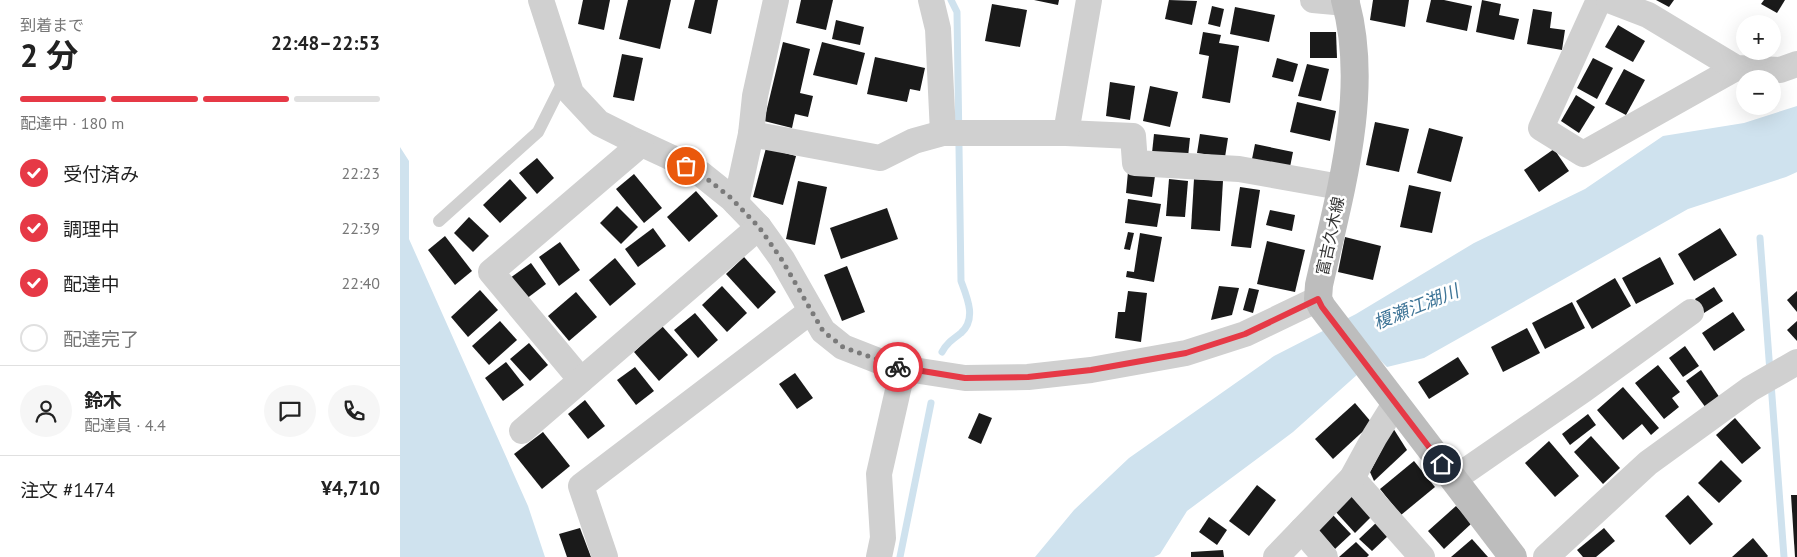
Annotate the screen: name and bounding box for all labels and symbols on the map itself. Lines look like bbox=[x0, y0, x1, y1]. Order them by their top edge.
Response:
pin bbox=[665, 145, 707, 187]
street label: 富吉久木線 bbox=[1312, 195, 1348, 277]
water label: 榎瀬江湖川 bbox=[1370, 278, 1464, 334]
courier bbox=[873, 342, 923, 392]
pin bbox=[1421, 443, 1463, 485]

